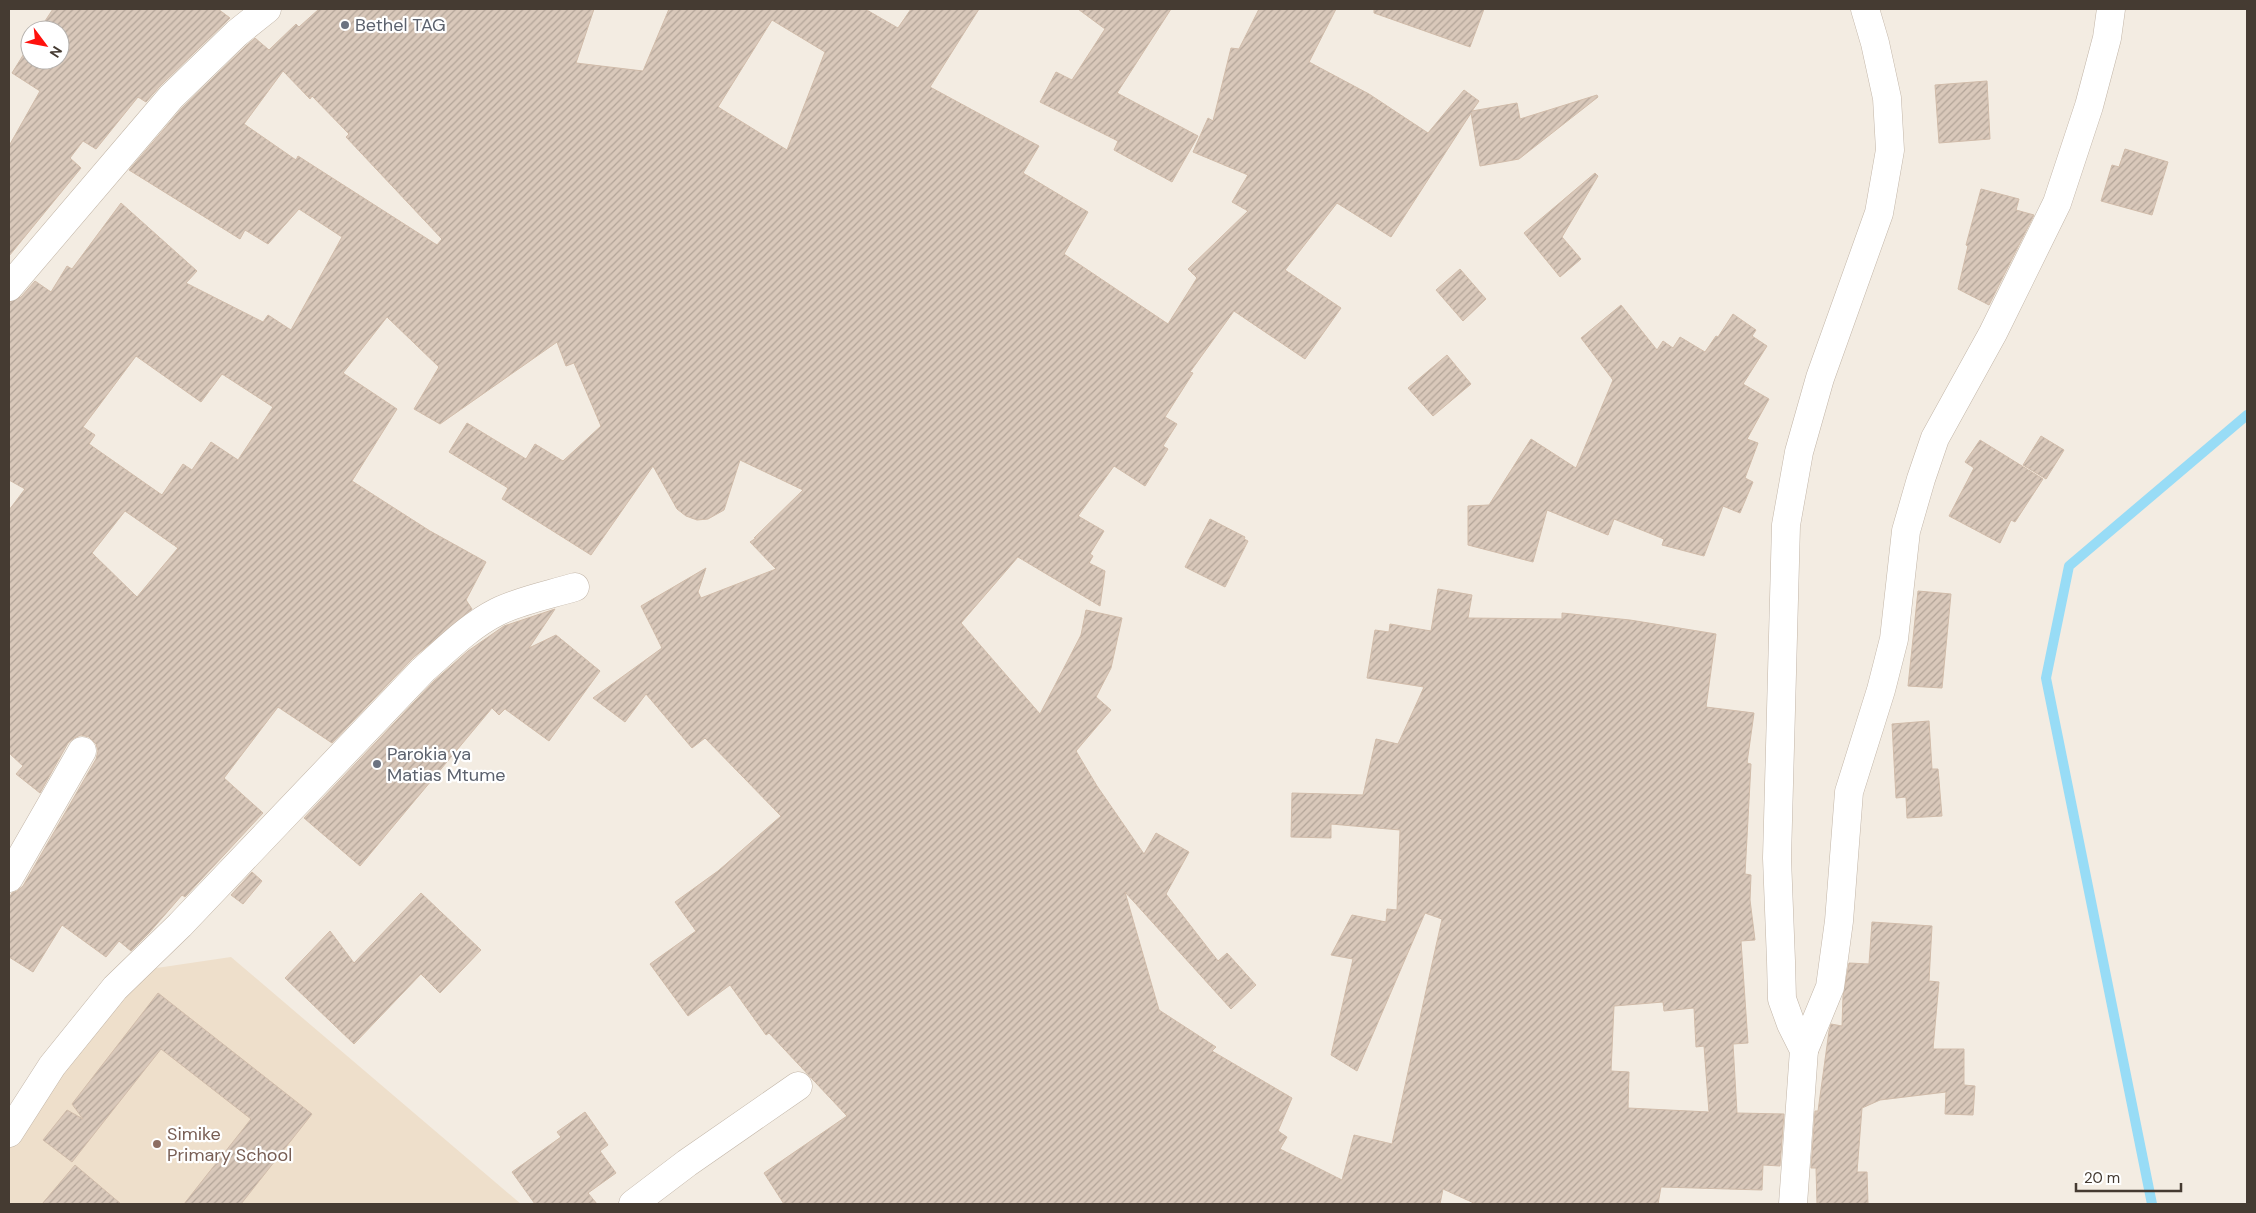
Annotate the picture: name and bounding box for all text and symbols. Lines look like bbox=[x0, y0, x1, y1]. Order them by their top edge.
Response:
place label: Bethel TAG bbox=[355, 13, 446, 37]
marker: Bethel TAG bbox=[339, 19, 351, 31]
north arrow bbox=[20, 20, 70, 70]
text: N bbox=[46, 43, 66, 61]
place label: Parokia ya Matias Mtume bbox=[387, 742, 505, 787]
marker: Parokia ya Matias Mtume bbox=[371, 758, 383, 770]
place label: Simike Primary School bbox=[167, 1122, 292, 1167]
marker: Simike Primary School bbox=[151, 1138, 163, 1150]
scale bar bbox=[2076, 1160, 2181, 1192]
text: 20 m bbox=[2084, 1168, 2120, 1188]

